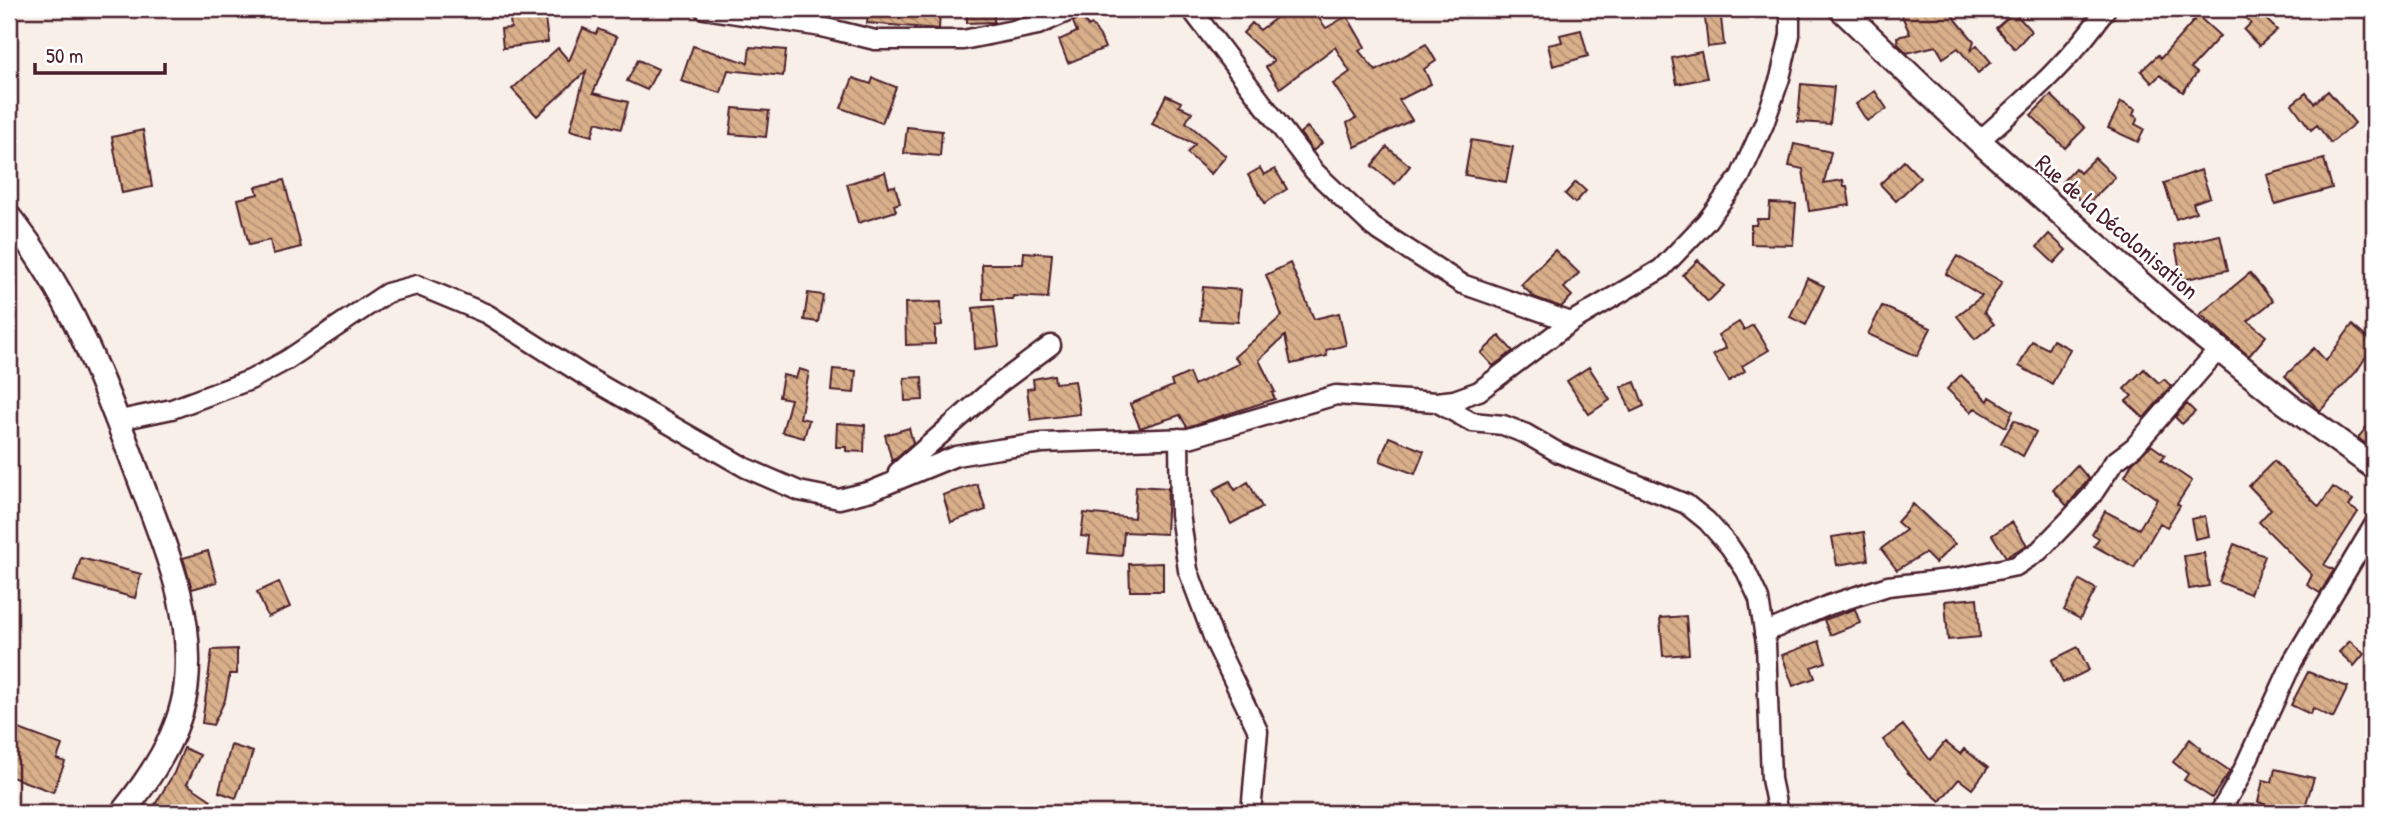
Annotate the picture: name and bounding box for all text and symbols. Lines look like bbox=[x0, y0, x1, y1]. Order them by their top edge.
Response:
scale bar bbox=[35, 32, 164, 76]
text: 50 m bbox=[46, 41, 83, 70]
street label: Rue de la Décolonisation bbox=[2029, 146, 2206, 306]

